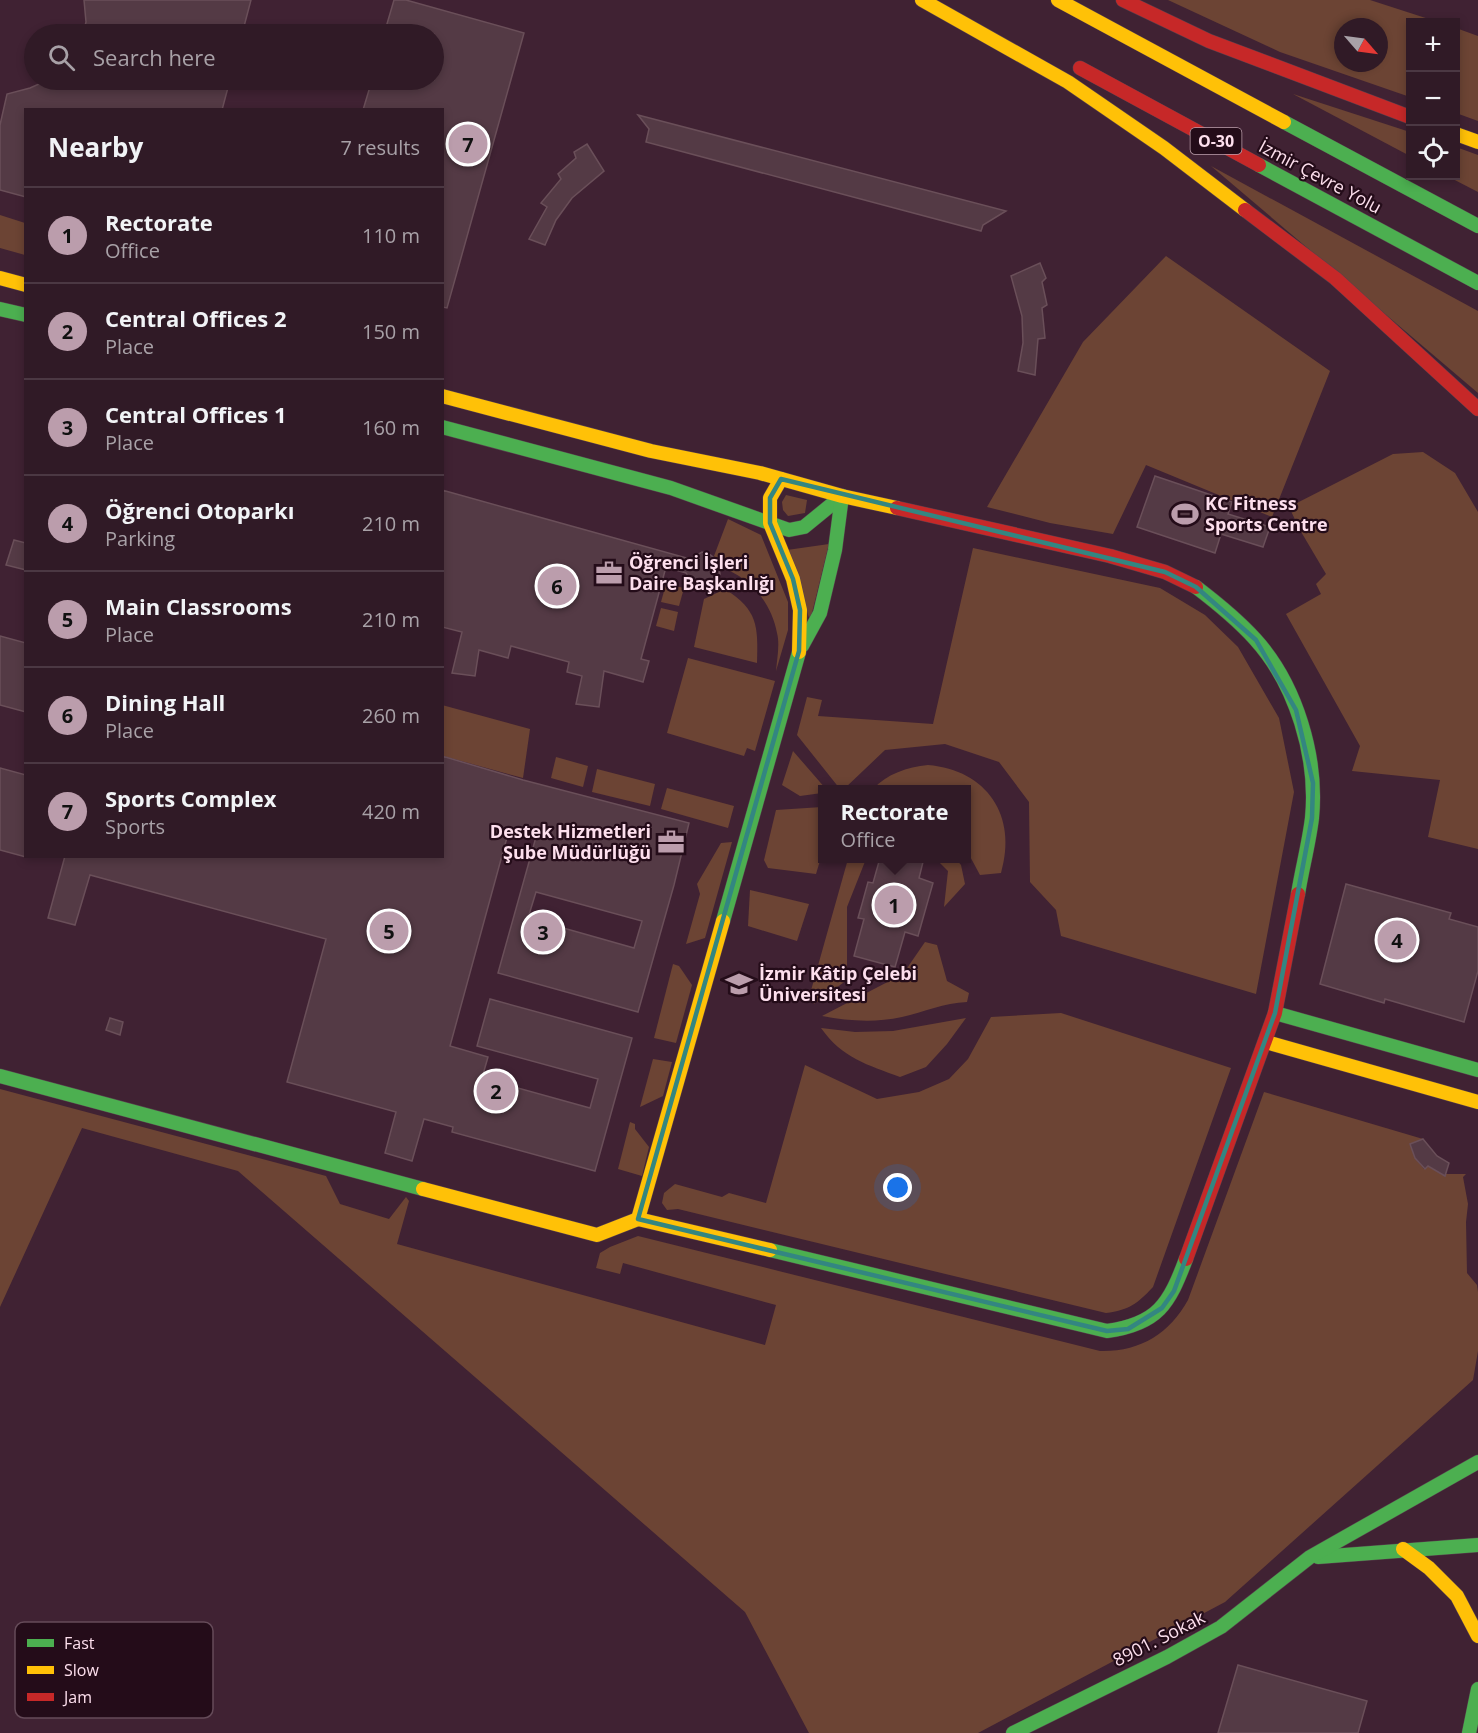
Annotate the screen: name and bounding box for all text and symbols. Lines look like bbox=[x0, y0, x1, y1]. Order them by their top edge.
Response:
north arrow bbox=[1334, 18, 1388, 72]
map controls bbox=[1406, 18, 1460, 180]
button: + bbox=[1406, 18, 1460, 72]
search box bbox=[24, 24, 444, 90]
icon: search bbox=[45, 41, 78, 74]
text: Search here bbox=[93, 42, 216, 72]
button: − bbox=[1406, 72, 1460, 126]
pin: 7 bbox=[448, 122, 488, 166]
button: locate bbox=[1406, 126, 1460, 180]
road number: O-30 bbox=[1190, 128, 1242, 154]
text: Nearby bbox=[48, 129, 143, 165]
text: 7 results bbox=[340, 134, 420, 161]
street label: İzmir Çevre Yolu bbox=[1255, 134, 1386, 219]
text: Rectorate bbox=[105, 207, 213, 237]
text: 1 bbox=[62, 222, 73, 249]
text: 110 m bbox=[362, 222, 420, 249]
text: Office bbox=[105, 237, 160, 264]
text: Central Offices 2 bbox=[105, 303, 287, 333]
text: 2 bbox=[62, 318, 73, 345]
text: 150 m bbox=[362, 318, 420, 345]
text: Place bbox=[105, 333, 154, 360]
text: Central Offices 1 bbox=[105, 399, 287, 429]
text: 3 bbox=[62, 414, 73, 441]
text: 160 m bbox=[362, 414, 420, 441]
text: Place bbox=[105, 429, 154, 456]
place label: KC Fitness Sports Centre bbox=[1205, 491, 1328, 536]
text: Öğrenci Otoparkı bbox=[105, 495, 294, 525]
sports icon: KC Fitness Sports Centre bbox=[1170, 499, 1200, 529]
text: 4 bbox=[62, 510, 73, 537]
text: 210 m bbox=[362, 510, 420, 537]
text: Parking bbox=[105, 525, 175, 552]
place label: Öğrenci İşleri Daire Başkanlığı bbox=[629, 550, 775, 595]
office icon: Öğrenci İşleri Daire Başkanlığı bbox=[594, 558, 624, 588]
pin: 6 bbox=[538, 564, 576, 608]
text: Main Classrooms bbox=[105, 591, 292, 621]
text: 5 bbox=[62, 606, 73, 633]
text: 210 m bbox=[362, 606, 420, 633]
text: Place bbox=[105, 621, 154, 648]
text: Dining Hall bbox=[105, 687, 225, 717]
text: 6 bbox=[62, 702, 73, 729]
text: 260 m bbox=[362, 702, 420, 729]
text: Place bbox=[105, 717, 154, 744]
text: Sports Complex bbox=[105, 783, 276, 813]
popup bbox=[818, 785, 971, 863]
text: Rectorate bbox=[841, 796, 948, 826]
text: 7 bbox=[62, 798, 73, 825]
text: 420 m bbox=[362, 798, 420, 825]
text: Sports bbox=[105, 813, 165, 840]
place label: Destek Hizmetleri Şube Müdürlüğü bbox=[490, 819, 651, 864]
text: Office bbox=[841, 826, 895, 853]
office icon: Destek Hizmetleri Şube Müdürlüğü bbox=[656, 827, 686, 857]
pin: 1 bbox=[874, 882, 914, 928]
pin: 5 bbox=[370, 908, 408, 954]
pin: 3 bbox=[524, 910, 562, 954]
pin: 4 bbox=[1378, 918, 1416, 962]
place label: İzmir Kâtip Çelebi Üniversitesi bbox=[759, 961, 917, 1006]
school or university icon: İzmir Kâtip Çelebi Üniversitesi bbox=[724, 969, 754, 999]
pin: 2 bbox=[476, 1068, 516, 1114]
your location bbox=[883, 1173, 912, 1202]
street label: 8901. Sokak bbox=[1108, 1604, 1209, 1672]
legend bbox=[15, 1622, 213, 1718]
text: Fast bbox=[64, 1632, 95, 1654]
text: Slow bbox=[64, 1659, 99, 1681]
text: Jam bbox=[62, 1686, 92, 1708]

